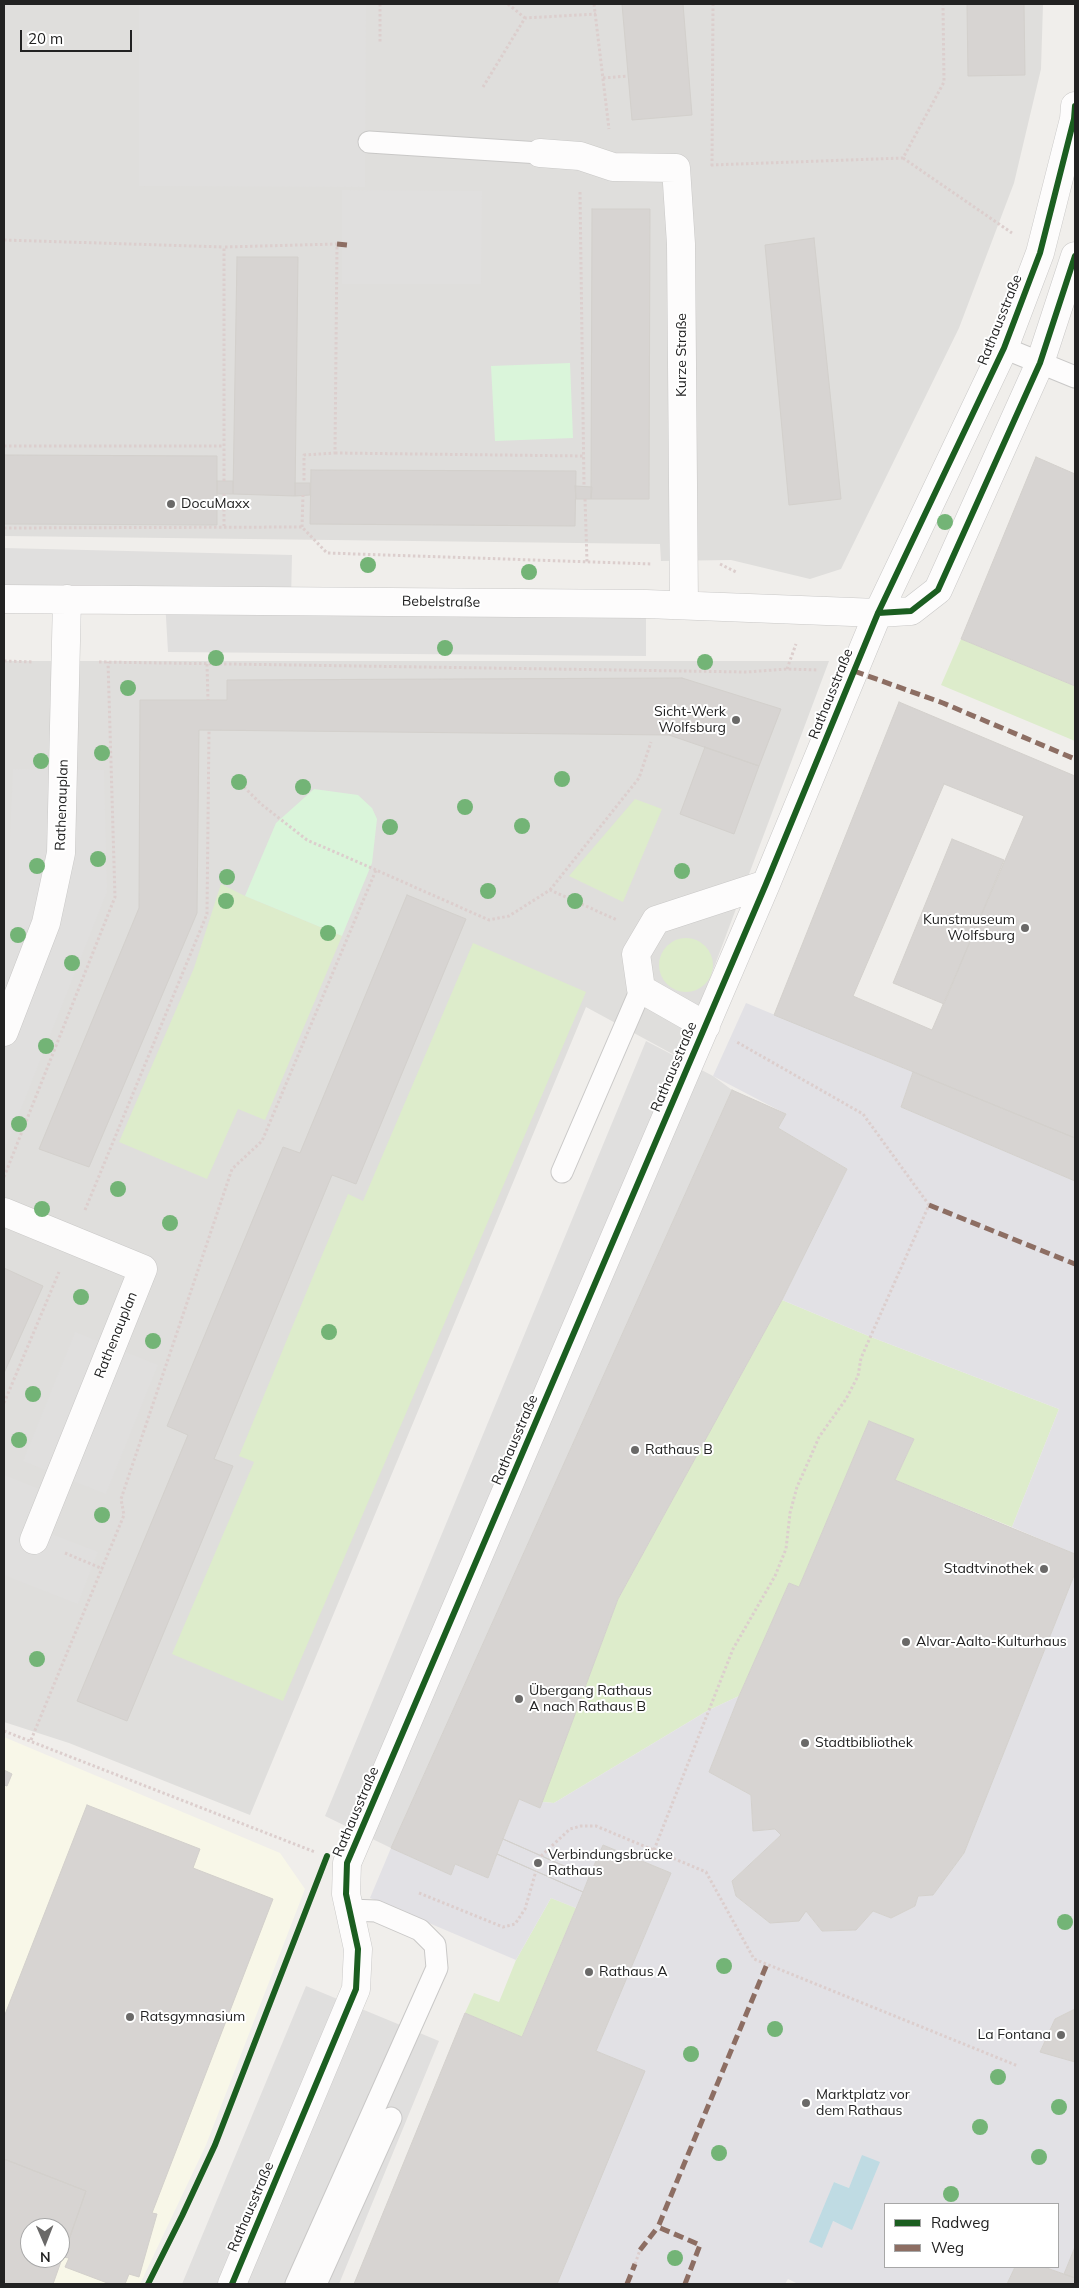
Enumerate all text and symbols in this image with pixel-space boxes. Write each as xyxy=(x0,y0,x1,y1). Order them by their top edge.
scale bar xyxy=(22,20,135,52)
text: 20 m xyxy=(28,29,63,48)
street label: Rathausstraße xyxy=(974,272,1026,368)
street label: Kurze Straße xyxy=(674,313,690,397)
place label: DocuMaxx xyxy=(181,496,250,512)
marker: DocuMaxx xyxy=(165,498,177,510)
street label: Bebelstraße xyxy=(402,593,480,611)
street label: Rathausstraße xyxy=(805,646,857,742)
place label: Sicht-Werk Wolfsburg xyxy=(654,704,726,736)
marker: Sicht-Werk Wolfsburg xyxy=(730,714,742,726)
street label: Rathenauplan xyxy=(52,759,72,851)
place label: Kunstmuseum Wolfsburg xyxy=(923,912,1015,944)
marker: Kunstmuseum Wolfsburg xyxy=(1019,922,1031,934)
street label: Rathausstraße xyxy=(647,1019,701,1115)
street label: Rathenauplan xyxy=(91,1289,141,1381)
street label: Rathausstraße xyxy=(488,1392,542,1488)
place label: Rathaus B xyxy=(645,1442,713,1458)
marker: Rathaus B xyxy=(629,1444,641,1456)
place label: Stadtvinothek xyxy=(944,1561,1034,1577)
marker: Stadtvinothek xyxy=(1038,1563,1050,1575)
place label: Alvar-Aalto-Kulturhaus xyxy=(916,1634,1067,1650)
marker: Alvar-Aalto-Kulturhaus xyxy=(900,1636,912,1648)
place label: Übergang Rathaus A nach Rathaus B xyxy=(529,1683,652,1715)
marker: Übergang Rathaus A nach Rathaus B xyxy=(513,1693,525,1705)
place label: Stadtbibliothek xyxy=(815,1735,913,1751)
marker: Stadtbibliothek xyxy=(799,1737,811,1749)
street label: Rathausstraße xyxy=(329,1764,383,1860)
place label: Verbindungsbrücke Rathaus xyxy=(548,1847,673,1880)
marker: Verbindungsbrücke Rathaus xyxy=(532,1857,544,1869)
place label: Rathaus A xyxy=(599,1964,668,1980)
marker: Rathaus A xyxy=(583,1966,595,1978)
place label: Ratsgymnasium xyxy=(140,2009,245,2025)
marker: Ratsgymnasium xyxy=(124,2011,136,2023)
place label: La Fontana xyxy=(978,2027,1051,2043)
marker: La Fontana xyxy=(1055,2029,1067,2041)
place label: Marktplatz vor dem Rathaus xyxy=(816,2087,910,2120)
marker: Marktplatz vor dem Rathaus xyxy=(800,2097,812,2109)
street label: Rathausstraße xyxy=(224,2159,278,2255)
legend xyxy=(884,2203,1059,2268)
text: Radweg xyxy=(931,2213,989,2232)
north arrow xyxy=(20,2218,70,2268)
text: Weg xyxy=(931,2238,964,2257)
text: N xyxy=(40,2248,51,2266)

